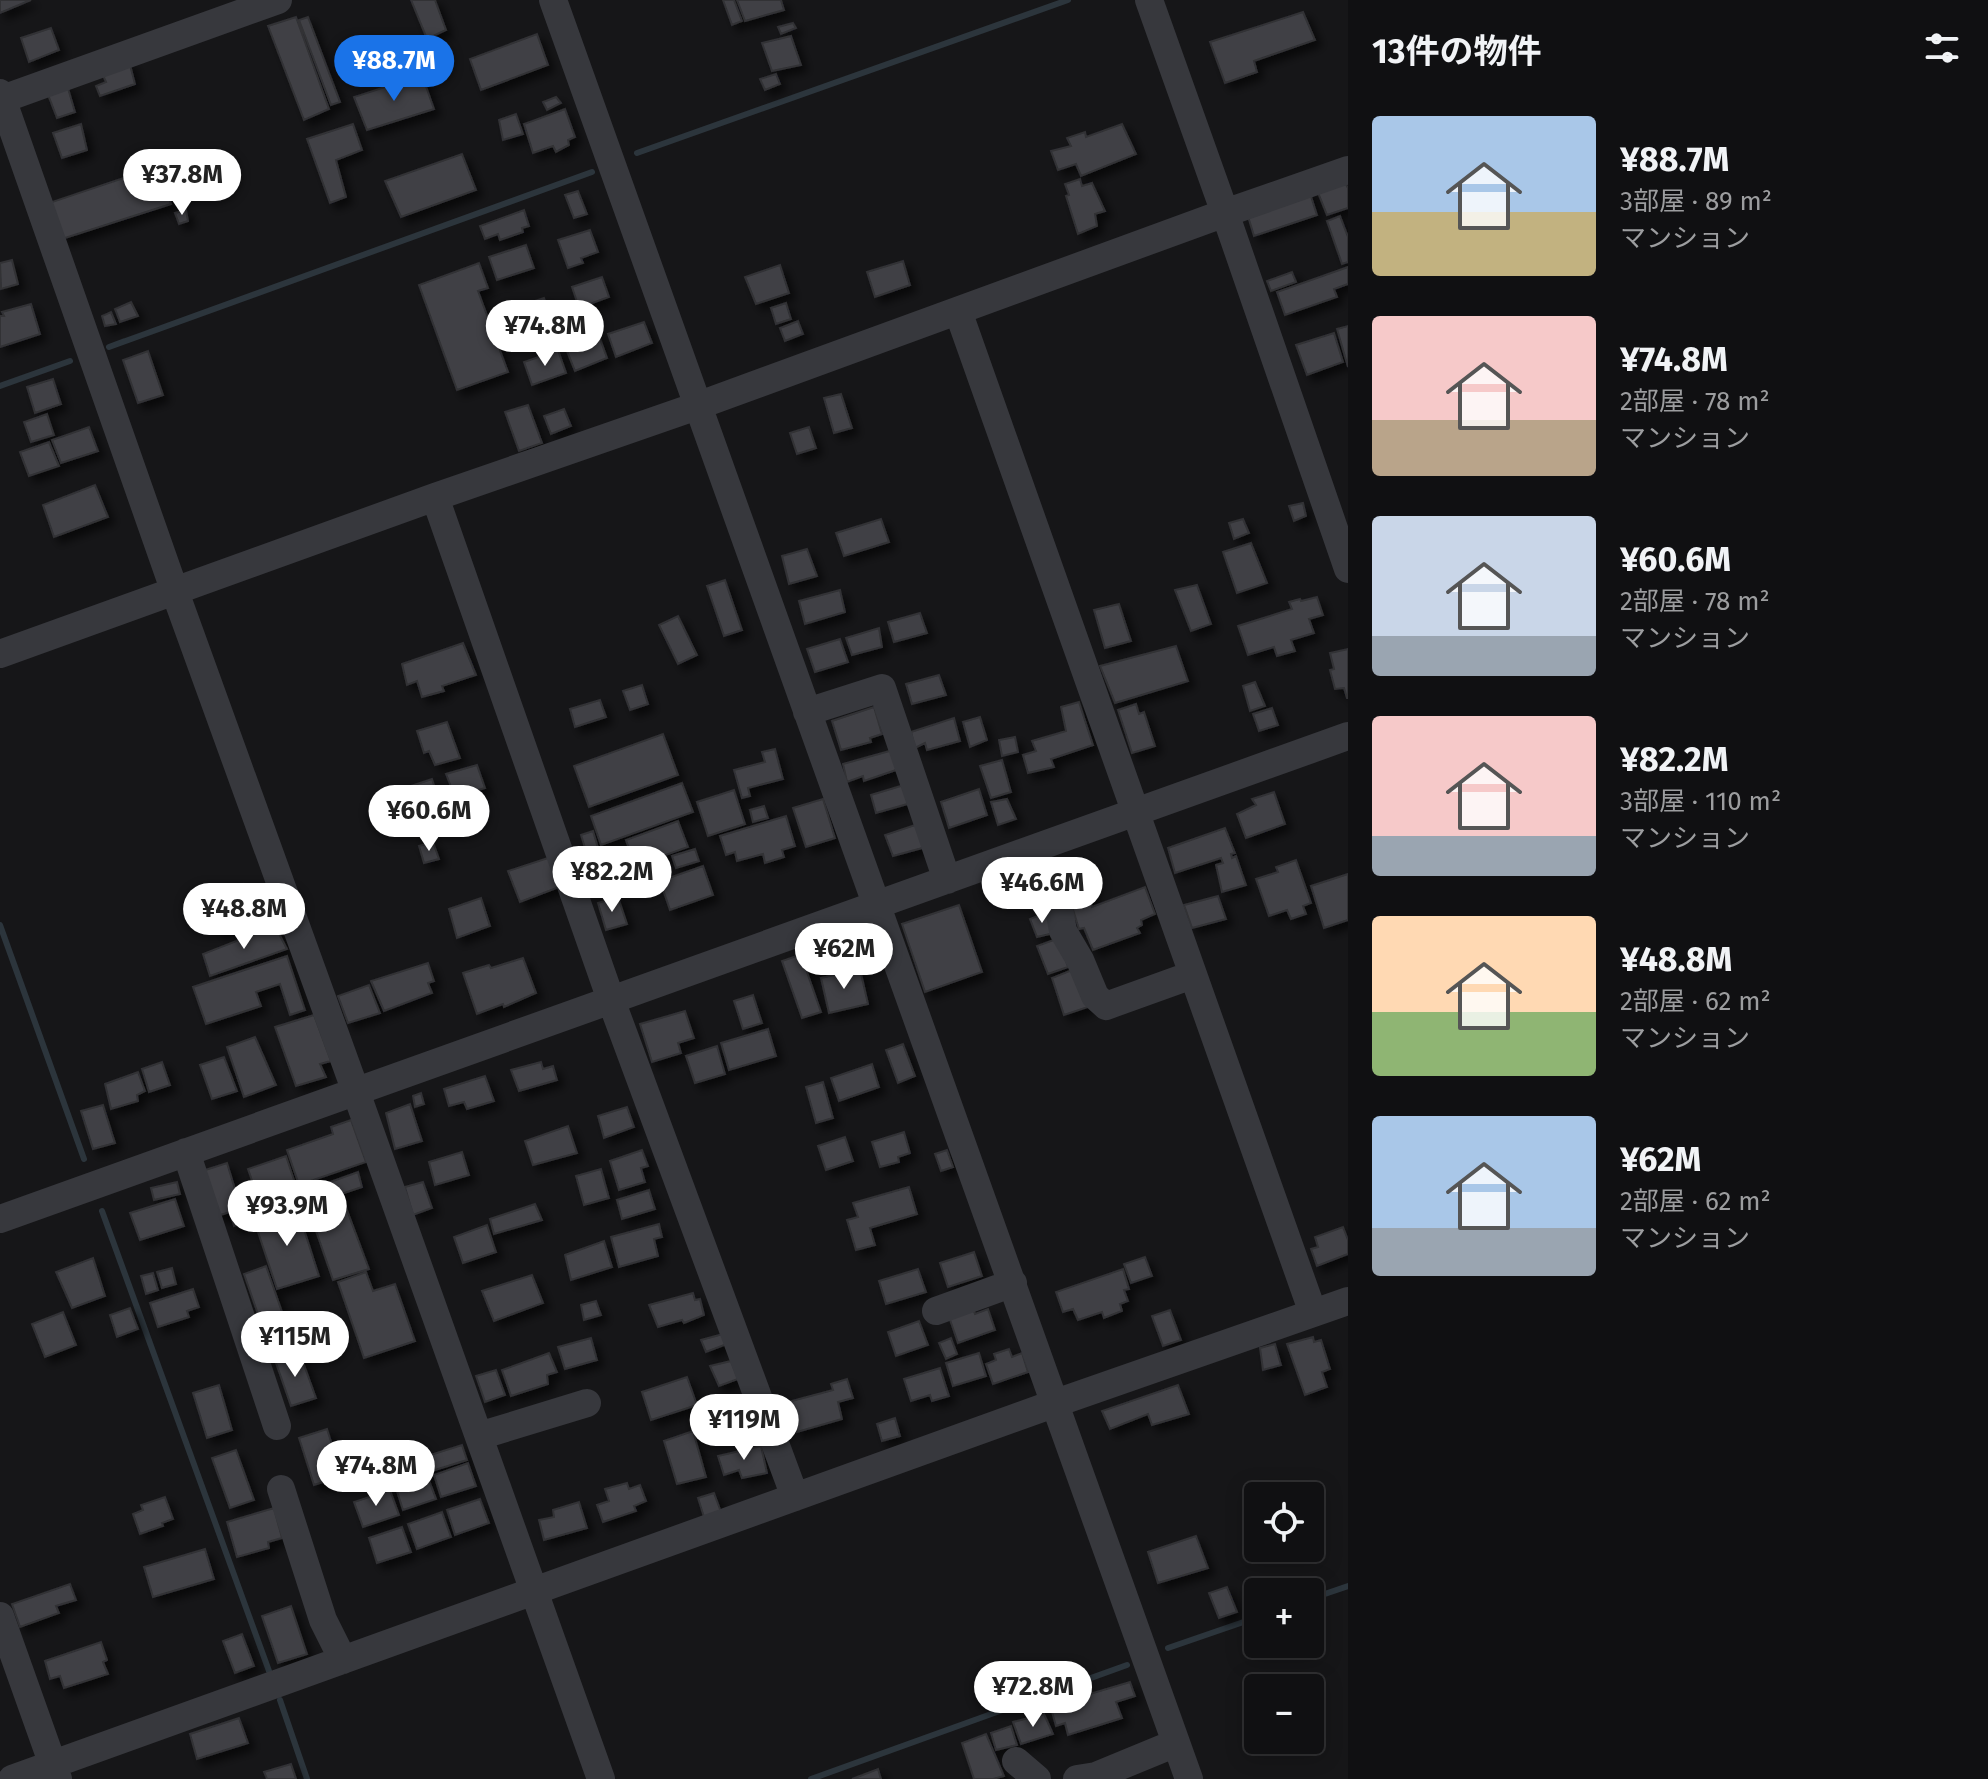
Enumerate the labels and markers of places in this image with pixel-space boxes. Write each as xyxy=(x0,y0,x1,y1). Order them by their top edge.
pin: ¥88.7M xyxy=(329,35,459,103)
pin: ¥37.8M xyxy=(117,149,247,217)
pin: ¥74.8M xyxy=(480,300,610,368)
pin: ¥60.6M xyxy=(364,785,494,853)
pin: ¥82.2M xyxy=(547,846,677,914)
pin: ¥46.6M xyxy=(977,857,1107,925)
pin: ¥48.8M xyxy=(179,883,309,951)
pin: ¥62M xyxy=(797,923,891,991)
pin: ¥93.9M xyxy=(222,1180,352,1248)
pin: ¥115M xyxy=(239,1311,351,1379)
pin: ¥119M xyxy=(688,1394,800,1462)
pin: ¥74.8M xyxy=(311,1440,441,1508)
pin: ¥72.8M xyxy=(968,1661,1098,1729)

